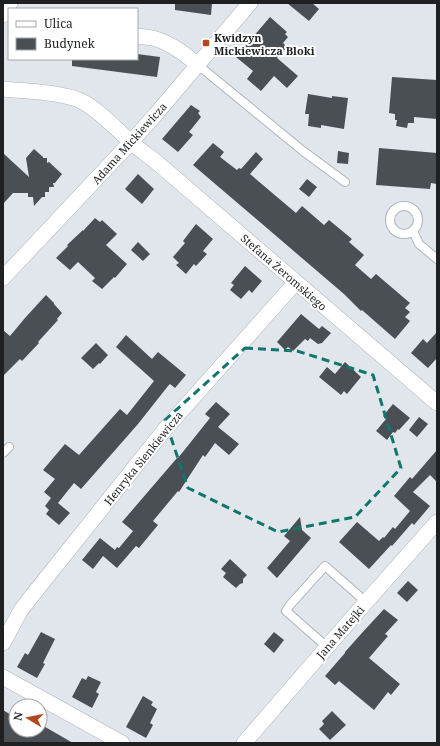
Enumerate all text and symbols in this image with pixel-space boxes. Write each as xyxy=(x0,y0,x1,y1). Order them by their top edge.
legend xyxy=(8,8,138,60)
text: Ulica xyxy=(44,15,73,32)
place label: Kwidzyn Mickiewicza Bloki xyxy=(214,30,315,58)
text: Budynek xyxy=(44,35,96,52)
marker: Kwidzyn Mickiewicza Bloki xyxy=(201,38,211,48)
street label: Adama Mickiewicza xyxy=(88,99,170,187)
street label: Stefana Żeromskiego xyxy=(238,230,330,314)
street label: Henryka Sienkiewicza xyxy=(100,408,186,508)
street label: Jana Matejki xyxy=(312,602,368,663)
north arrow xyxy=(8,698,48,738)
text: N xyxy=(10,710,26,722)

